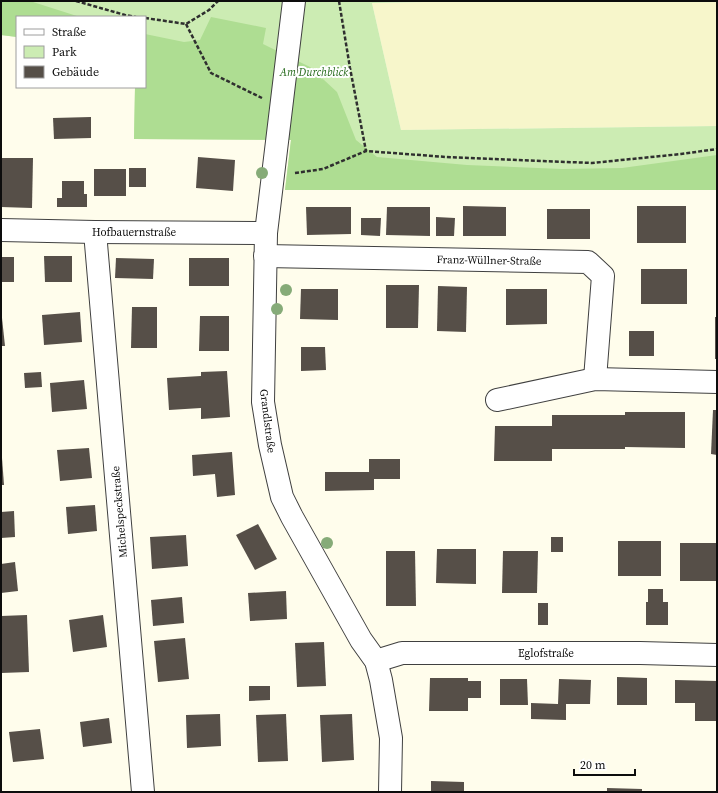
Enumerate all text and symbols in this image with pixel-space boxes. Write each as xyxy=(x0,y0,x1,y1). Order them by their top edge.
legend xyxy=(16,16,146,88)
text: Straße xyxy=(52,24,86,40)
text: Park xyxy=(52,44,77,60)
text: Gebäude xyxy=(52,64,99,80)
park label: Am Durchblick xyxy=(279,65,349,80)
street label: Hofbauernstraße xyxy=(92,225,176,240)
street label: Franz-Wüllner-Straße xyxy=(436,252,542,269)
street label: Grandlstraße xyxy=(256,388,279,454)
street label: Michelspeckstraße xyxy=(108,465,131,559)
street label: Eglofstraße xyxy=(518,646,574,661)
scale bar xyxy=(574,751,635,777)
text: 20 m xyxy=(580,757,606,773)

